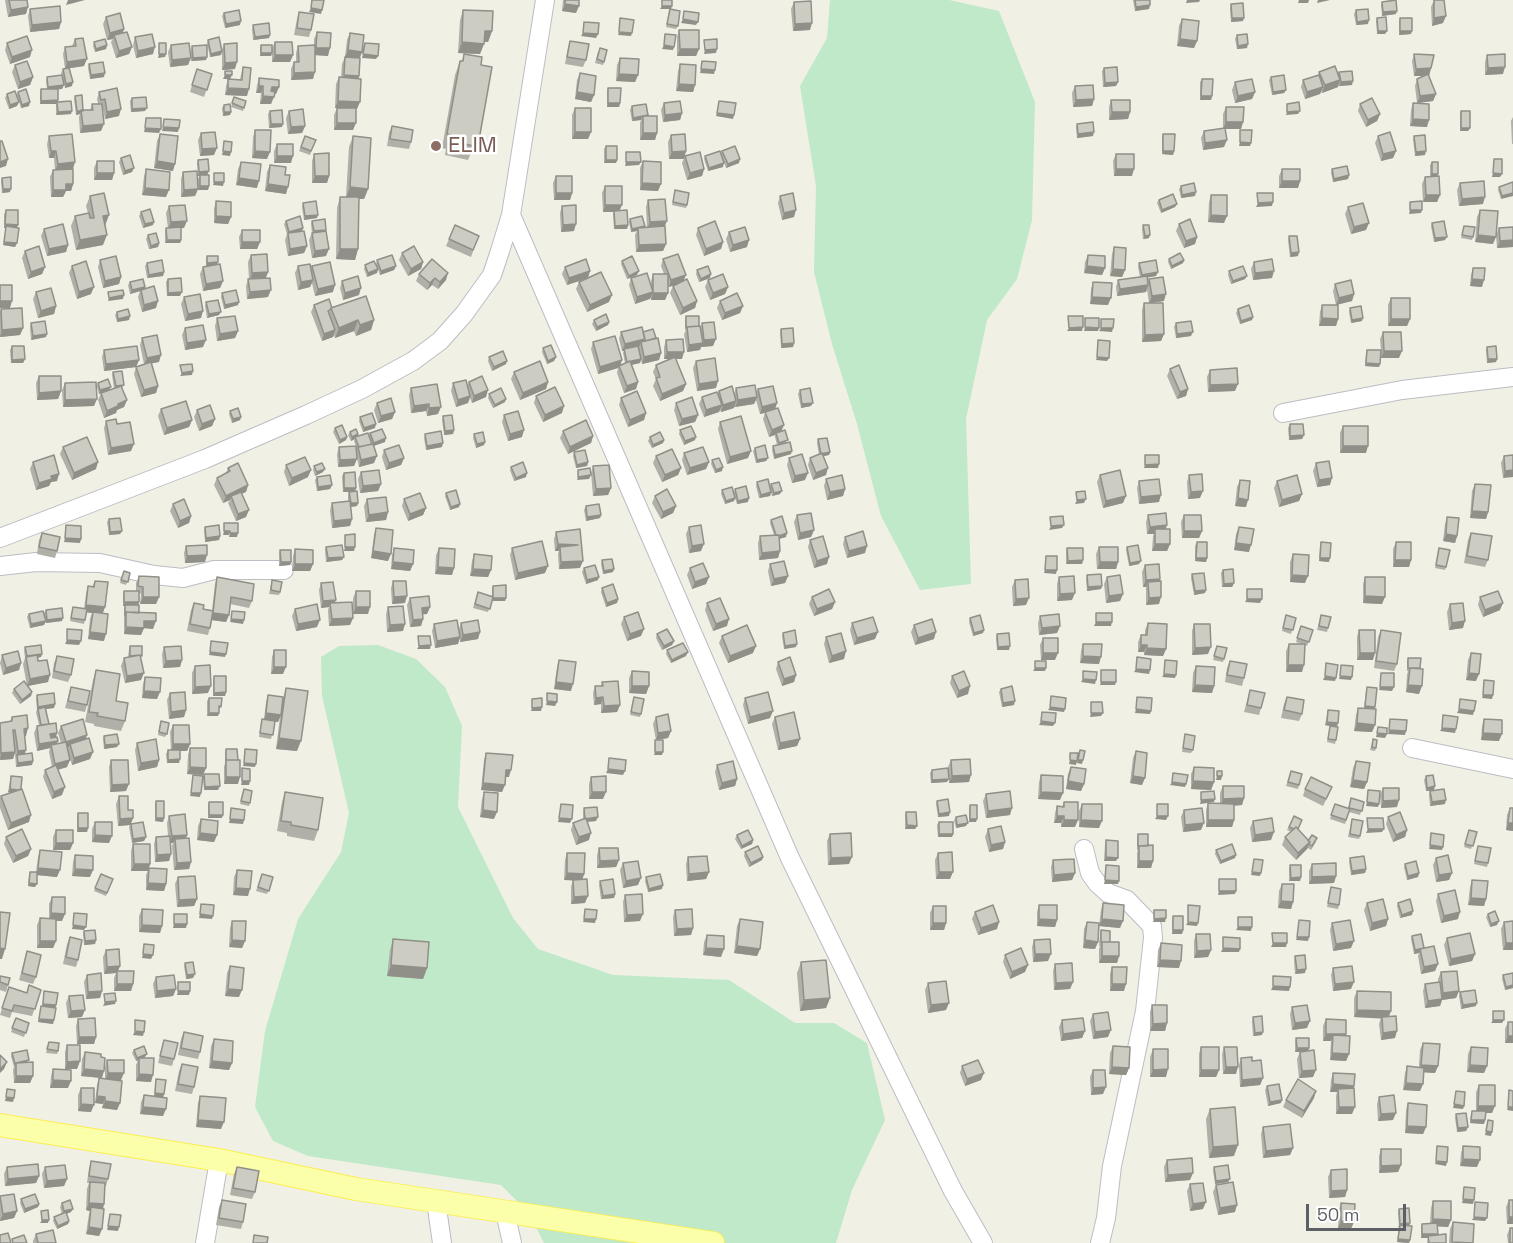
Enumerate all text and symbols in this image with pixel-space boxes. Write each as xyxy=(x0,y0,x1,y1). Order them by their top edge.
place label: ELIM xyxy=(448,133,497,159)
marker: ELIM xyxy=(429,139,443,153)
scale bar xyxy=(1309,1192,1410,1230)
text: 50 m xyxy=(1317,1203,1359,1226)

